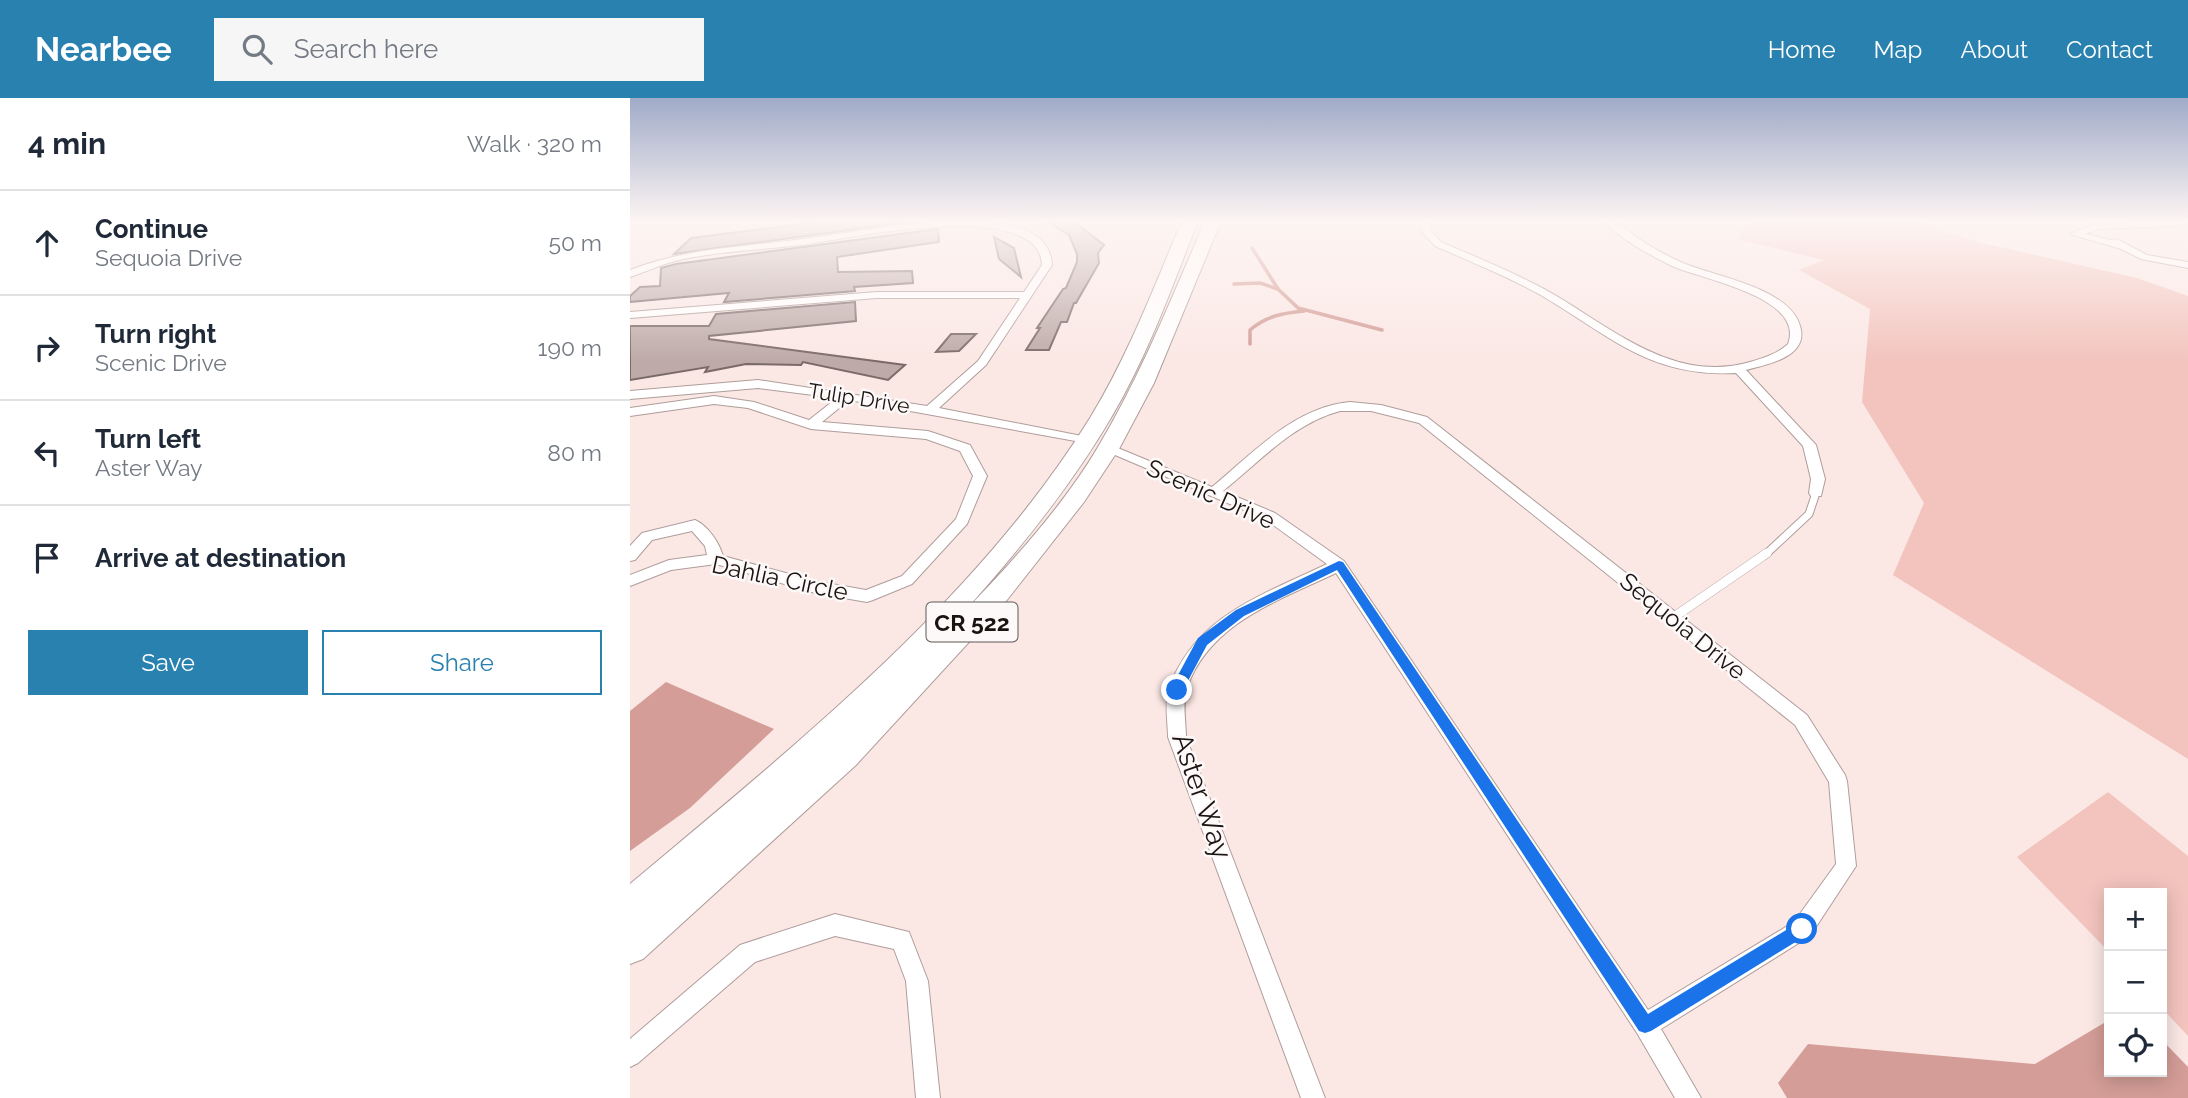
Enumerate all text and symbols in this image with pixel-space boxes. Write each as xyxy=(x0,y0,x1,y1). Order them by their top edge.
search box xyxy=(214,18,704,81)
text: Nearbee xyxy=(35,30,172,69)
icon: search xyxy=(238,30,276,68)
text: Search here xyxy=(294,34,438,64)
text: Home xyxy=(1768,35,1836,64)
text: Map xyxy=(1874,35,1922,64)
text: About xyxy=(1960,35,2028,64)
text: Contact xyxy=(2066,35,2153,64)
text: 4 min xyxy=(28,126,106,161)
text: Walk · 320 m xyxy=(467,130,602,157)
text: Continue xyxy=(95,214,208,244)
icon: ahead xyxy=(28,224,66,262)
text: 50 m xyxy=(548,229,602,256)
text: Sequoia Drive xyxy=(95,244,242,271)
text: Turn right xyxy=(95,319,216,349)
icon: right xyxy=(28,329,66,367)
text: 190 m xyxy=(538,334,602,361)
text: Scenic Drive xyxy=(95,349,227,376)
street label: Tulip Drive xyxy=(807,378,911,418)
text: Turn left xyxy=(95,424,201,454)
icon: left xyxy=(28,434,66,472)
text: 80 m xyxy=(547,439,602,466)
street label: Scenic Drive xyxy=(1142,453,1280,535)
text: Aster Way xyxy=(95,454,203,481)
icon: arrive xyxy=(28,539,66,577)
text: Arrive at destination xyxy=(95,543,346,573)
street label: Dahlia Circle xyxy=(709,549,851,607)
street label: Sequoia Drive xyxy=(1614,566,1752,686)
road number: CR 522 xyxy=(926,602,1018,642)
button: Save xyxy=(28,630,308,695)
button: Share xyxy=(322,630,602,695)
route end xyxy=(1161,674,1192,705)
street label: Aster Way xyxy=(1165,729,1239,863)
map controls xyxy=(2104,888,2167,1077)
button: + xyxy=(2104,888,2167,951)
route start xyxy=(1786,913,1817,944)
button: − xyxy=(2104,951,2167,1014)
button: locate xyxy=(2104,1014,2167,1077)

